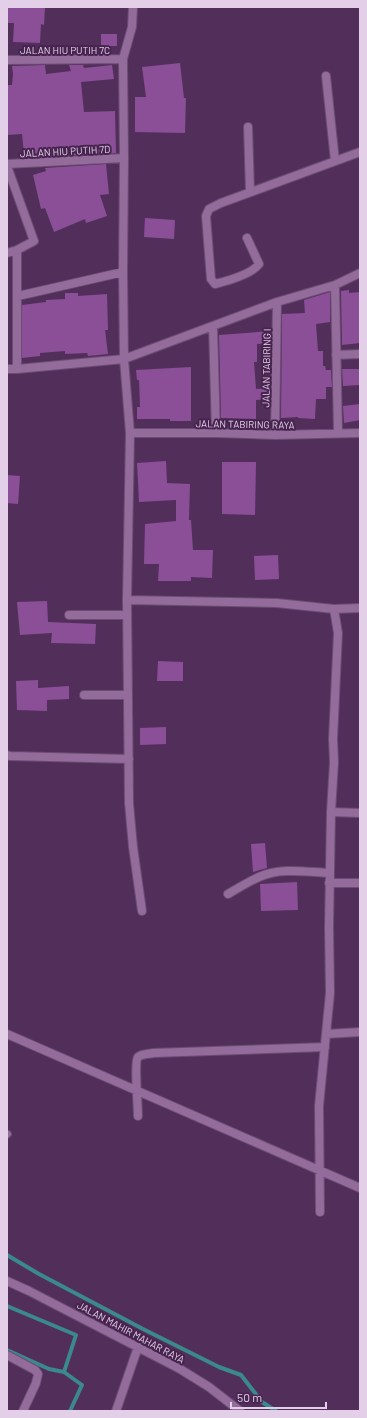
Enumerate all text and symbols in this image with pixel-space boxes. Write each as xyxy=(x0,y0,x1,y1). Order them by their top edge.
street label: JALAN HIU PUTIH 7C xyxy=(20,44,110,56)
street label: JALAN HIU PUTIH 7D xyxy=(20,143,110,159)
street label: JALAN TABIRING I xyxy=(259,328,273,408)
street label: JALAN TABIRING RAYA xyxy=(195,417,295,431)
street label: JALAN MAHIR MAHAR RAYA xyxy=(75,1299,187,1365)
scale bar xyxy=(231,1384,326,1410)
text: 50 m xyxy=(237,1390,262,1404)

